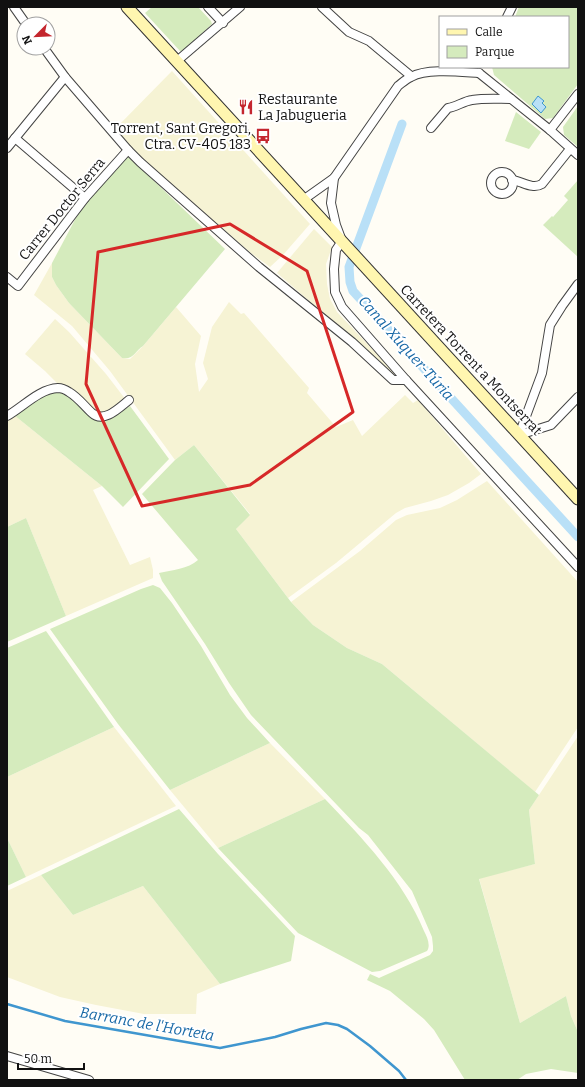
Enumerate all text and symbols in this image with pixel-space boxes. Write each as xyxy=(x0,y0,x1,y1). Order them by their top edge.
north arrow xyxy=(16,16,56,56)
legend xyxy=(439,16,569,68)
text: Calle xyxy=(475,25,503,39)
text: N xyxy=(19,33,35,46)
text: Parque xyxy=(475,45,514,59)
place label: Restaurante La Jabugueria xyxy=(258,91,347,124)
restaurant icon: Restaurante La Jabugueria xyxy=(237,98,255,116)
place label: Torrent, Sant Gregori, Ctra. CV-405 183 xyxy=(111,120,251,153)
bus stop icon: Torrent, Sant Gregori, Ctra. CV-405 183 xyxy=(254,127,272,145)
street label: Carrer Doctor Serra xyxy=(15,154,109,264)
street label: Carretera Torrent a Montserrat xyxy=(397,281,545,439)
water label: Canal Xúquer-Túria xyxy=(354,292,458,404)
water label: Barranc de l'Horteta xyxy=(78,1003,216,1045)
scale bar xyxy=(18,1045,84,1071)
text: 50 m xyxy=(24,1052,53,1066)

